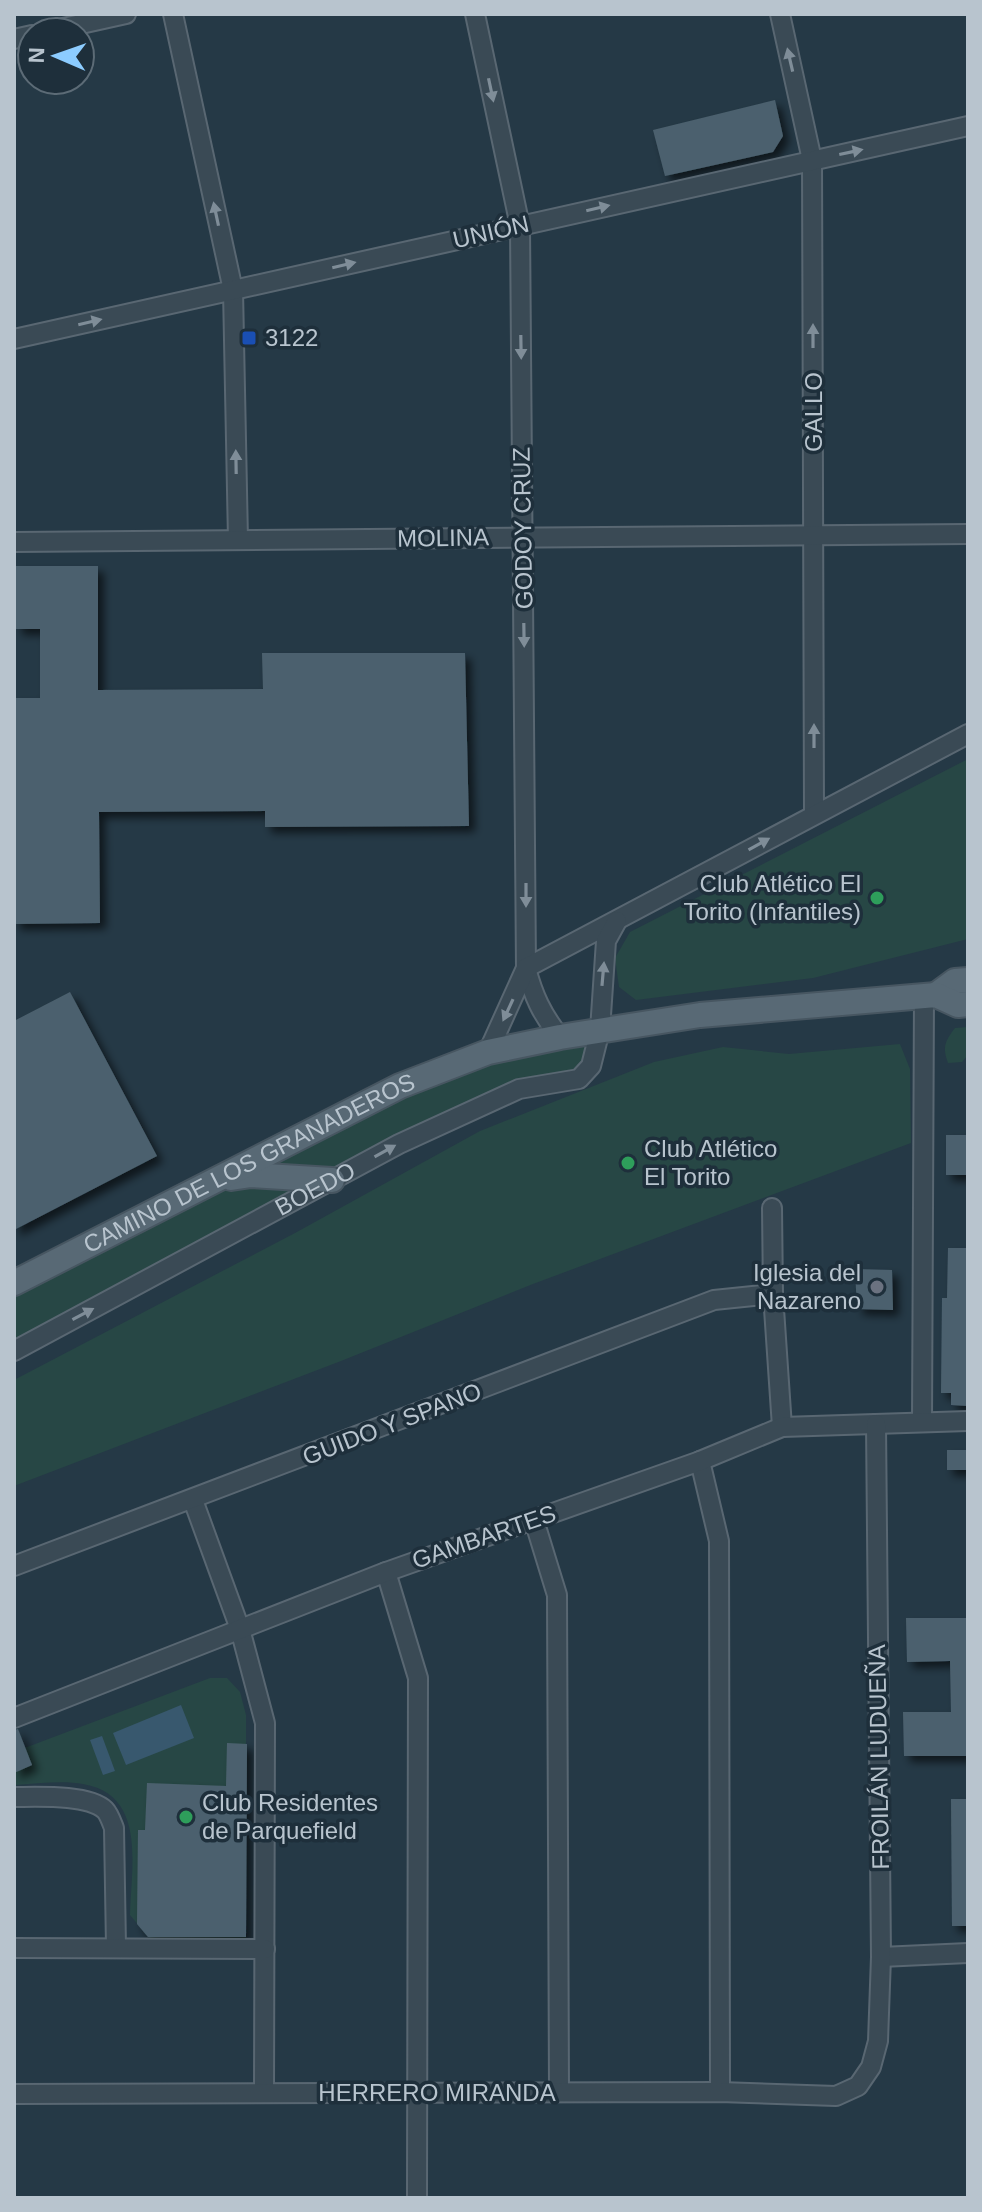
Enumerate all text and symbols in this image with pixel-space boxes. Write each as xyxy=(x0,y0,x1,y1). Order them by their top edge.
north arrow xyxy=(16,16,96,96)
text: N xyxy=(24,47,49,64)
one-way arrow xyxy=(783,47,796,72)
one-way arrow xyxy=(485,78,498,103)
one-way arrow xyxy=(839,145,864,158)
one-way arrow xyxy=(209,201,222,226)
one-way arrow xyxy=(585,201,610,214)
street label: UNIÓN xyxy=(450,210,532,253)
one-way arrow xyxy=(332,258,357,271)
one-way arrow xyxy=(78,315,103,328)
one-way arrow xyxy=(807,323,820,348)
place label: 3122 xyxy=(265,324,318,351)
marker: 3122 xyxy=(240,329,258,347)
one-way arrow xyxy=(515,335,528,360)
street label: GALLO xyxy=(800,372,827,452)
street label: GODOY CRUZ xyxy=(508,447,537,609)
one-way arrow xyxy=(230,449,243,474)
street label: MOLINA xyxy=(397,523,489,552)
one-way arrow xyxy=(518,623,530,648)
one-way arrow xyxy=(808,723,820,748)
one-way arrow xyxy=(748,837,771,850)
place label: Club Atlético El Torito (Infantiles) xyxy=(684,870,861,925)
one-way arrow xyxy=(520,883,532,908)
marker: Club Atlético El Torito (Infantiles) xyxy=(868,889,886,907)
one-way arrow xyxy=(597,961,610,986)
one-way arrow xyxy=(501,999,515,1022)
street label: CAMINO DE LOS GRANADEROS xyxy=(79,1068,418,1258)
place label: Club Atlético El Torito xyxy=(644,1135,777,1190)
one-way arrow xyxy=(374,1144,397,1158)
marker: Club Atlético El Torito xyxy=(619,1154,637,1172)
street label: BOEDO xyxy=(270,1156,360,1221)
place label: Iglesia del Nazareno xyxy=(753,1259,861,1314)
marker: Iglesia del Nazareno xyxy=(868,1278,886,1296)
one-way arrow xyxy=(71,1308,94,1321)
street label: GUIDO Y SPANO xyxy=(299,1377,485,1470)
street label: GAMBARTES xyxy=(408,1499,559,1574)
street label: FROILÁN LUDUEÑA xyxy=(863,1644,894,1870)
place label: Club Residentes de Parquefield xyxy=(202,1789,378,1844)
marker: Club Residentes de Parquefield xyxy=(177,1808,195,1826)
street label: HERRERO MIRANDA xyxy=(318,2079,556,2106)

